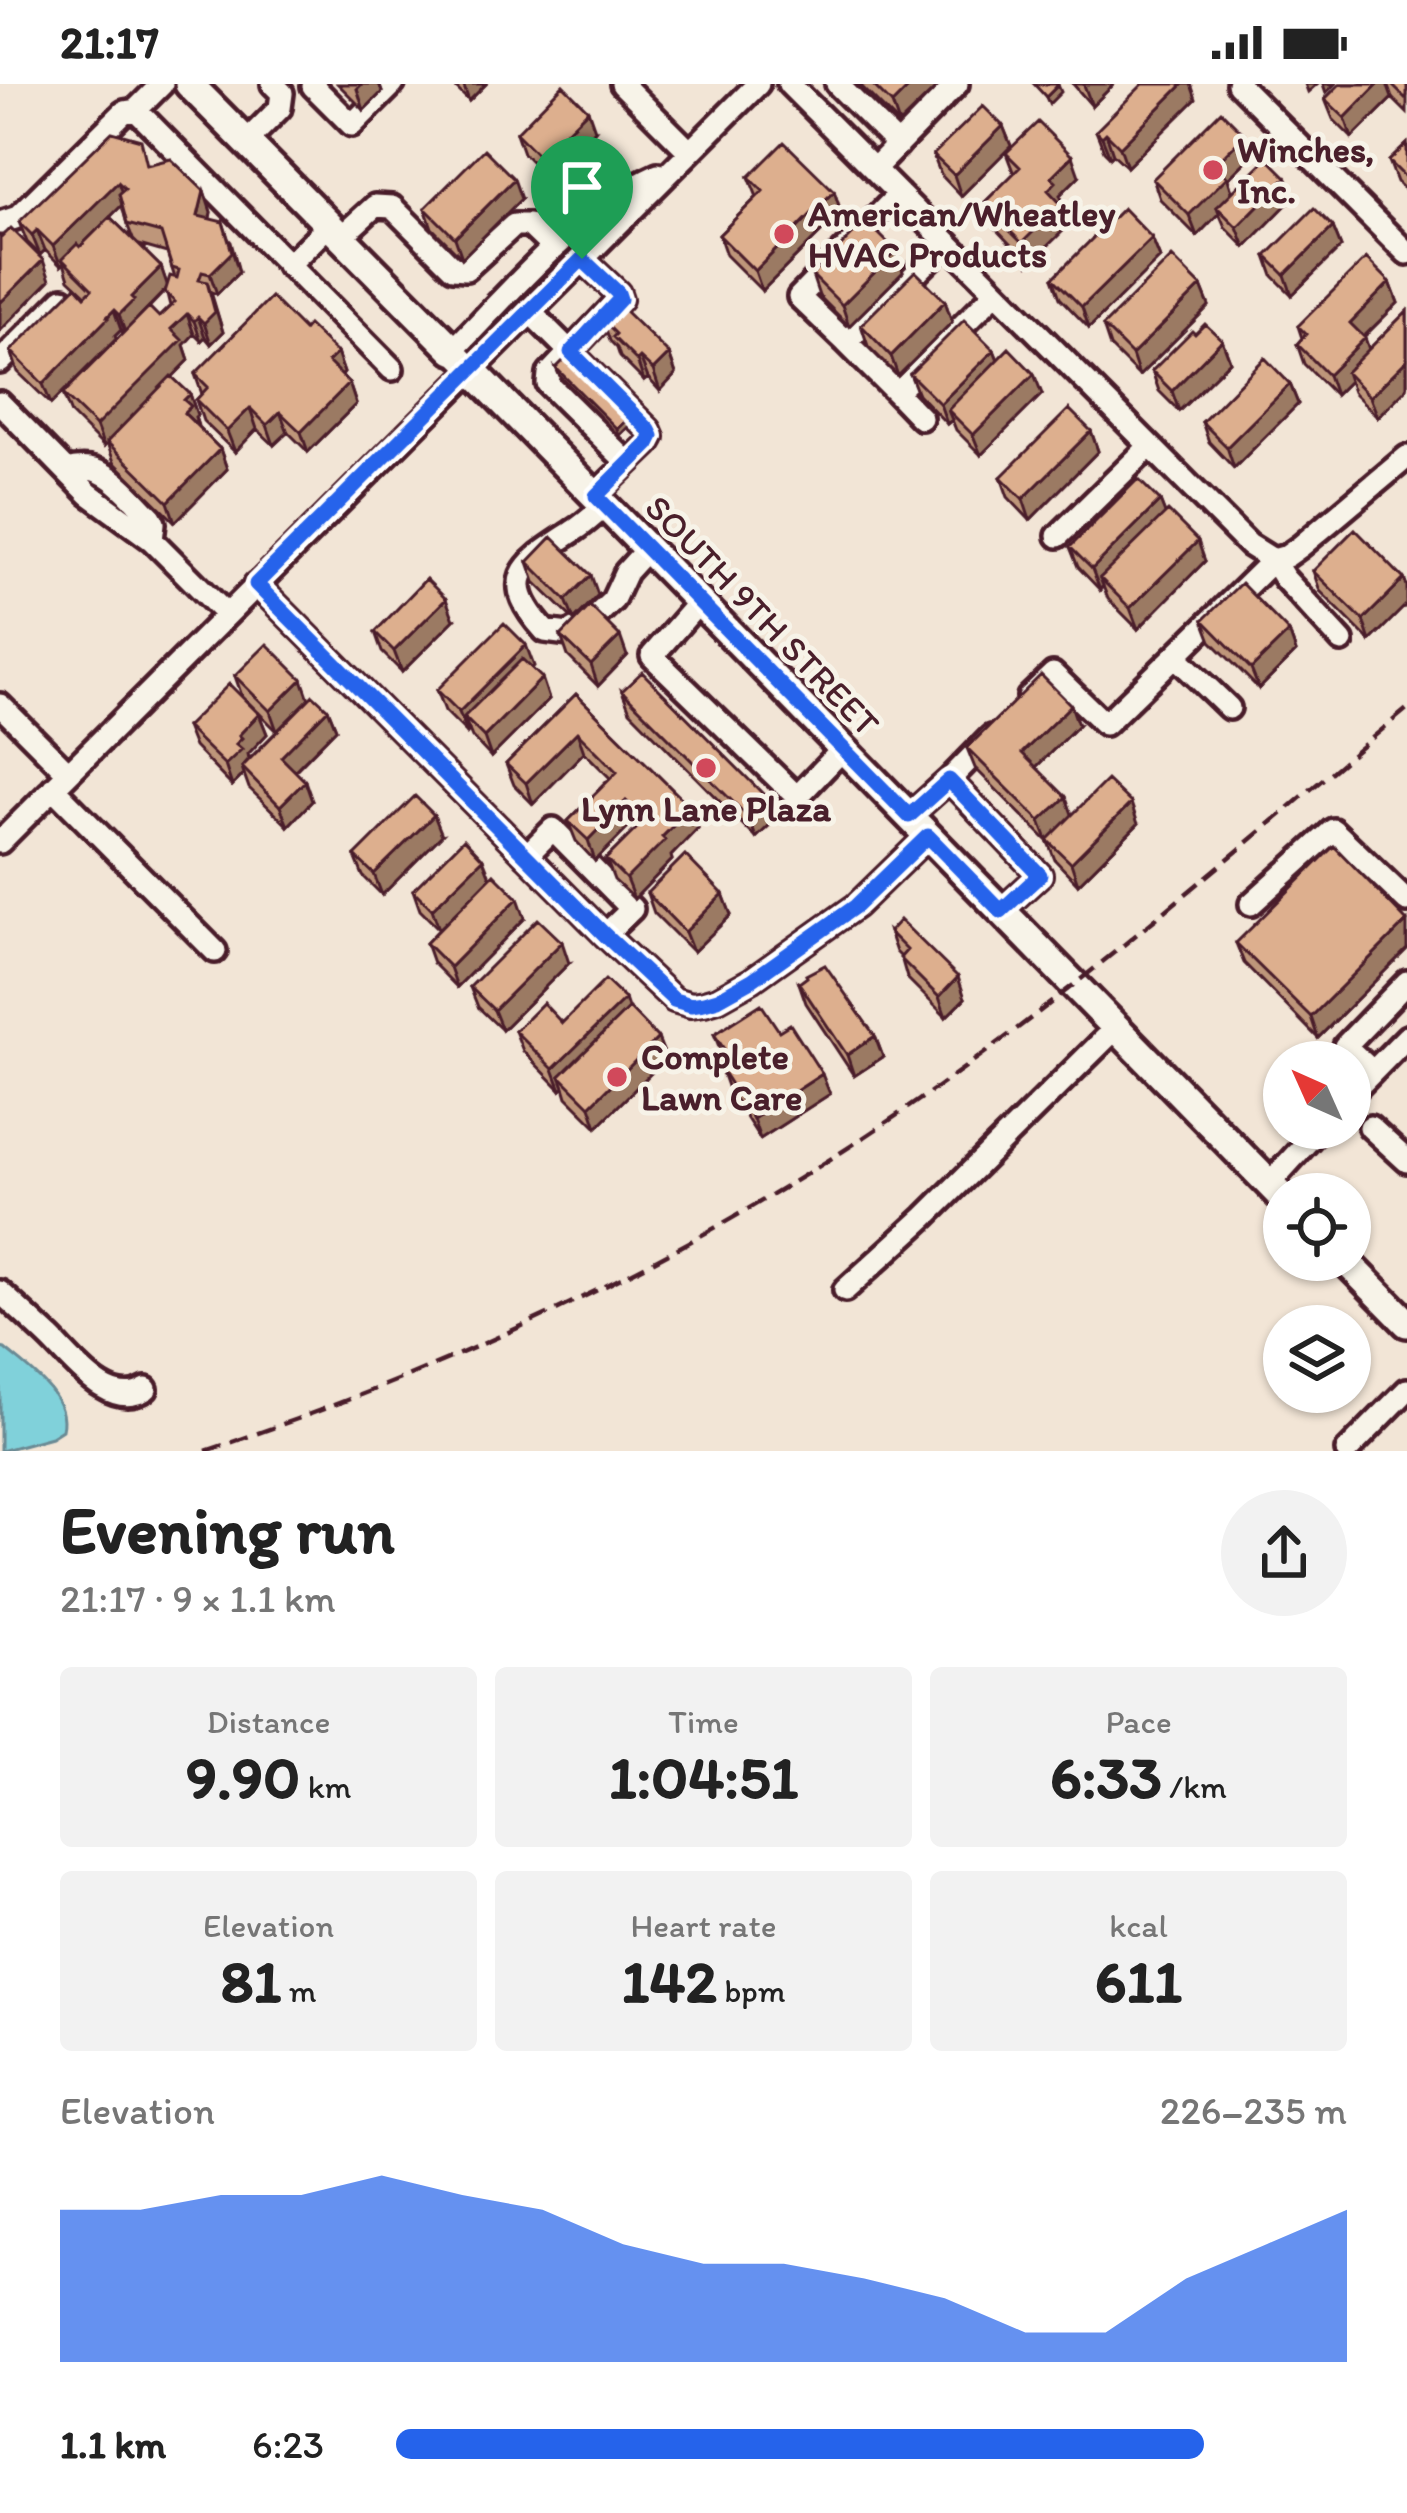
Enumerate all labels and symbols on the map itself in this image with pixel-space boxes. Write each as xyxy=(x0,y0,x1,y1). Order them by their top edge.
place label: Winches, Inc. xyxy=(1237,128,1375,212)
pin xyxy=(531,136,633,259)
marker: Winches, Inc. xyxy=(1200,157,1226,183)
place label: American/Wheatley HVAC Products xyxy=(808,192,1115,276)
marker: American/Wheatley HVAC Products xyxy=(771,221,797,247)
street label: SOUTH 9TH STREET xyxy=(637,486,889,745)
marker: Lynn Lane Plaza xyxy=(693,755,719,781)
place label: Lynn Lane Plaza xyxy=(581,787,831,830)
place label: Complete Lawn Care xyxy=(641,1035,802,1119)
north arrow xyxy=(1263,1041,1371,1149)
marker: Complete Lawn Care xyxy=(604,1064,630,1090)

